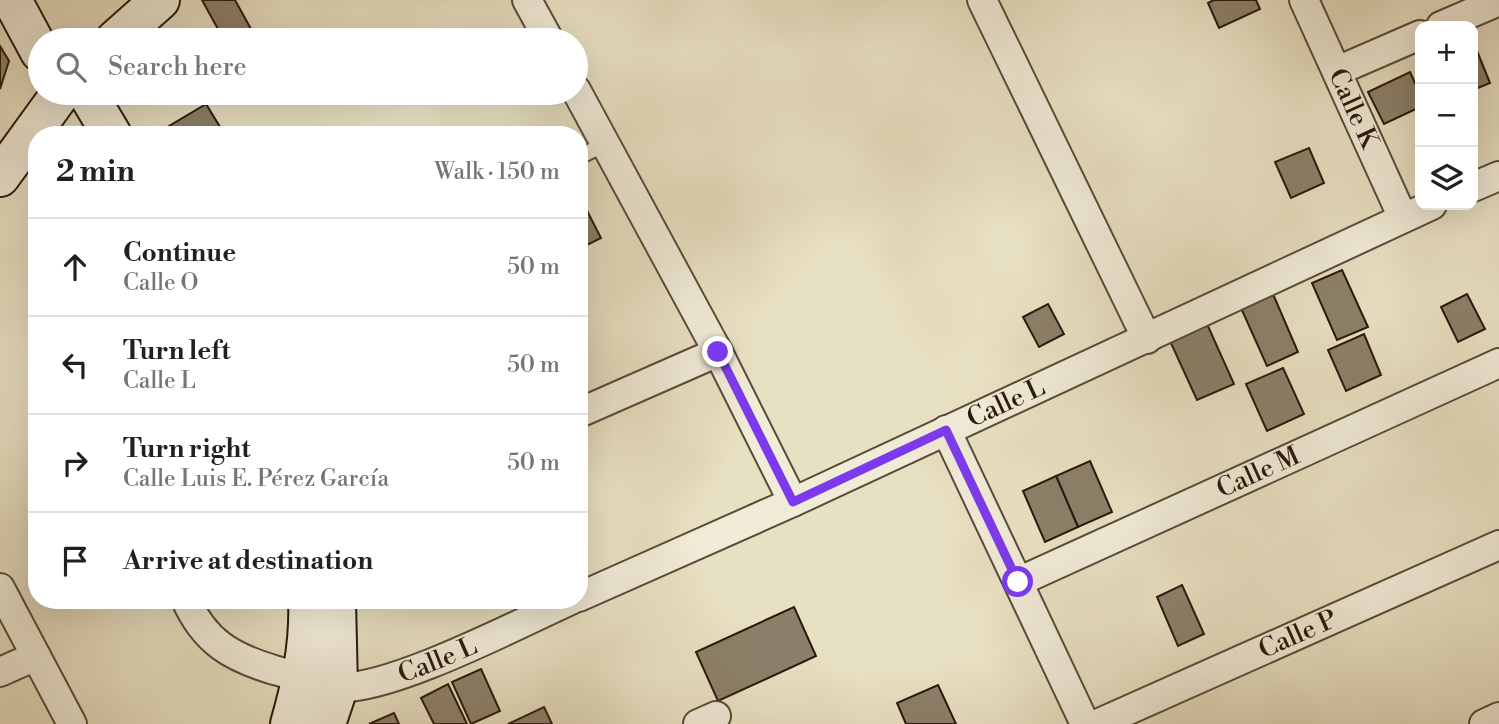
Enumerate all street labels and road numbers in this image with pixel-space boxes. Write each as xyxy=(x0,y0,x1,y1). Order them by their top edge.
street label: Calle K xyxy=(1321,64,1386,155)
street label: Calle L xyxy=(962,371,1050,435)
street label: Calle M xyxy=(1212,440,1305,505)
street label: Calle P xyxy=(1254,603,1342,666)
street label: Calle L xyxy=(394,630,482,690)

